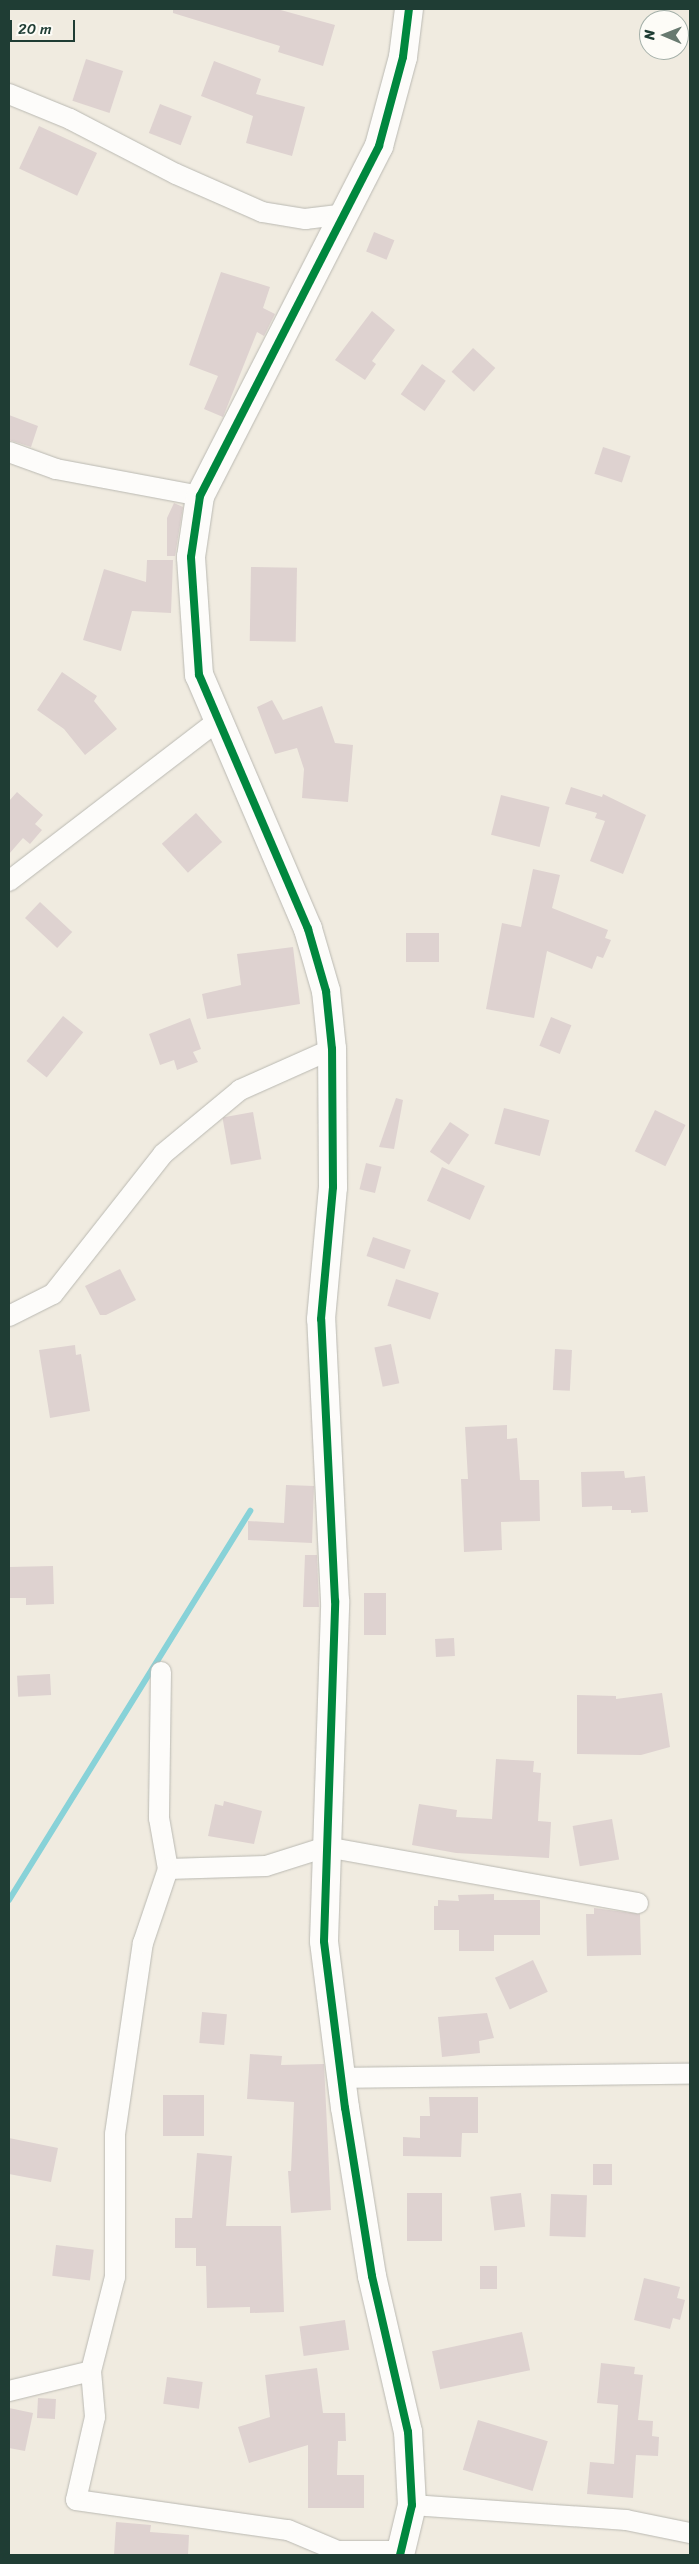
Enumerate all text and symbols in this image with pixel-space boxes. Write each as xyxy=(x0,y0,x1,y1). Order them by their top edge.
scale bar xyxy=(12,10,78,42)
north arrow xyxy=(639,10,689,60)
text: 20 m xyxy=(18,16,52,42)
text: N xyxy=(637,30,662,40)

